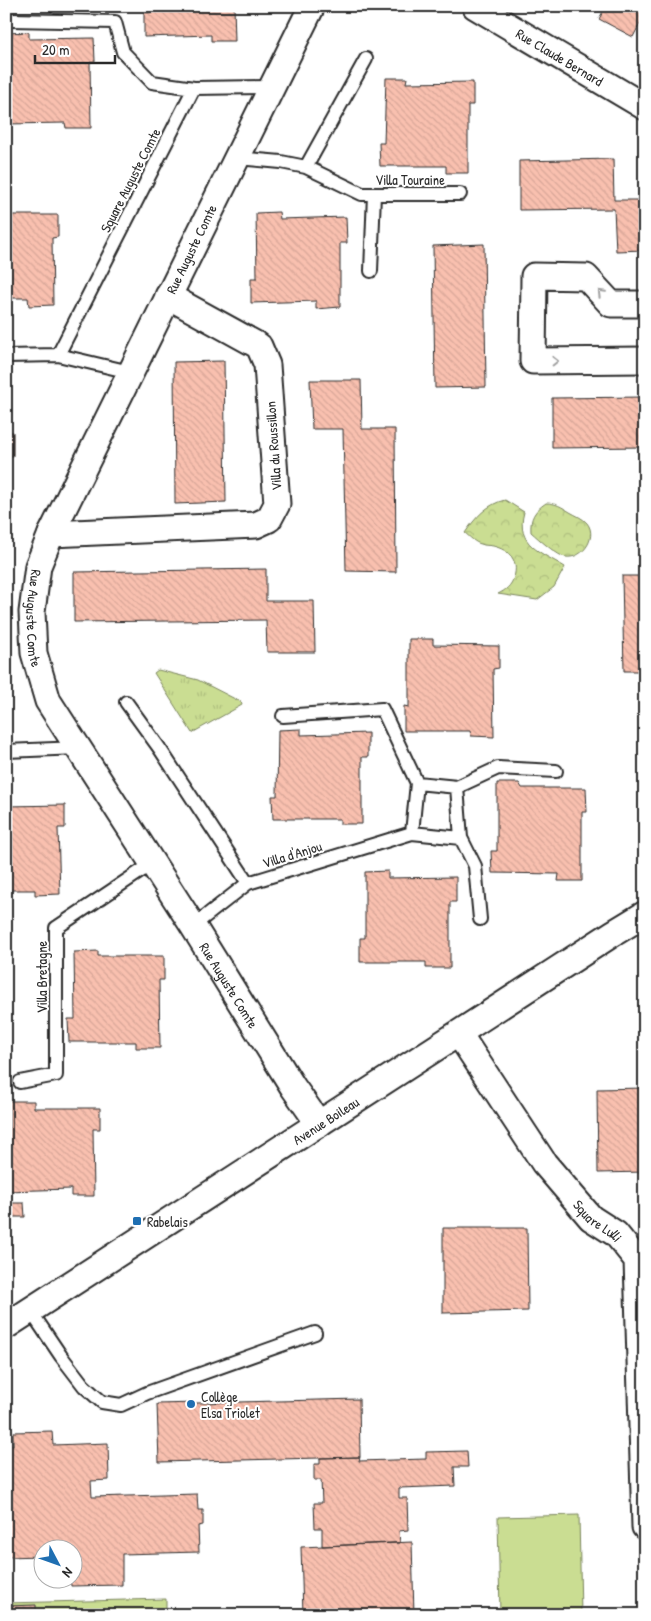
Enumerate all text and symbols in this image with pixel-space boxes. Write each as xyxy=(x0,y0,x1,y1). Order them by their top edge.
street label: Rue Claude Bernard xyxy=(513,23,608,90)
scale bar xyxy=(35,32,115,64)
text: 20 m xyxy=(42,39,69,60)
street label: Square Auguste Comte xyxy=(96,124,166,236)
street label: Villa Touraine xyxy=(375,170,445,189)
street label: Rue Auguste Comte xyxy=(161,201,222,297)
one-way arrow xyxy=(598,290,607,299)
one-way arrow xyxy=(552,356,559,366)
street label: Villa du Roussillon xyxy=(260,401,286,491)
street label: Rue Auguste Comte xyxy=(22,569,47,669)
street label: Villa d'Anjou xyxy=(260,836,325,873)
street label: Rue Auguste Comte xyxy=(196,939,264,1032)
street label: Villa Bretagne xyxy=(32,940,52,1013)
street label: Avenue Boileau xyxy=(289,1092,362,1148)
street label: Square Lulli xyxy=(570,1195,628,1245)
place label: Rabelais xyxy=(147,1212,188,1231)
marker: Rabelais xyxy=(131,1215,143,1227)
place label: Collège Elsa Triolet xyxy=(201,1387,260,1422)
marker: Collège Elsa Triolet xyxy=(185,1398,197,1410)
north arrow xyxy=(32,1538,82,1588)
text: N xyxy=(58,1564,78,1582)

